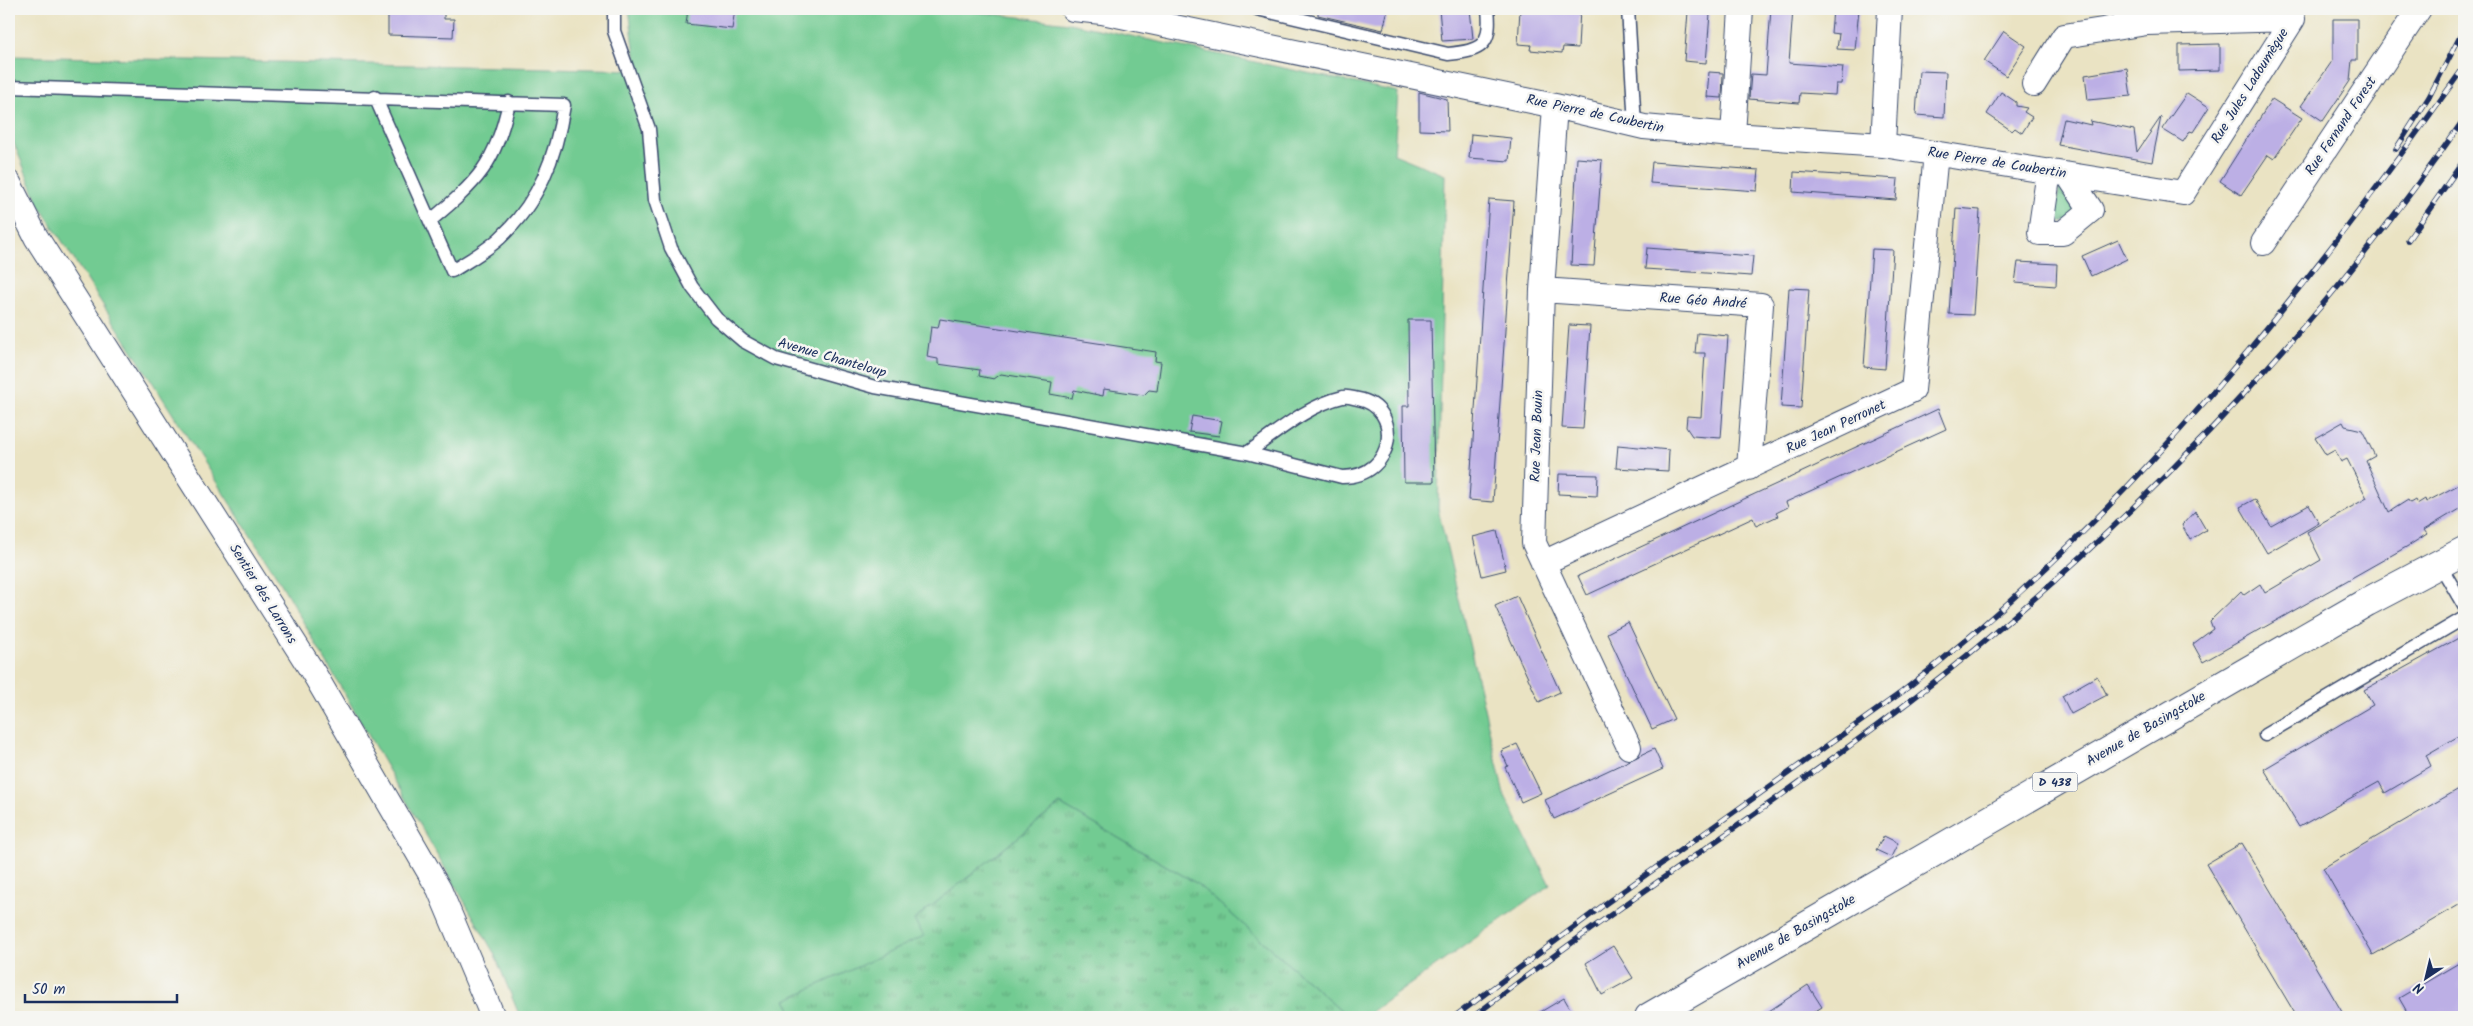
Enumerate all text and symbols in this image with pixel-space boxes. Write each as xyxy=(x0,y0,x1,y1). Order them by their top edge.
street label: Rue Jules Ladoumègue xyxy=(2206,23,2295,148)
street label: Rue Fernand Forest xyxy=(2300,72,2383,180)
street label: Rue Pierre de Coubertin xyxy=(1524,89,1666,139)
street label: Rue Pierre de Coubertin xyxy=(1926,141,2068,185)
street label: Rue Géo André xyxy=(1659,287,1748,315)
street label: Avenue Chanteloup xyxy=(775,332,889,384)
street label: Rue Jean Bouin xyxy=(1524,390,1550,482)
street label: Rue Jean Perronet xyxy=(1782,394,1890,460)
street label: Sentier des Larrons xyxy=(223,540,303,648)
street label: Avenue de Basingstoke xyxy=(2082,685,2211,772)
road number: D 438 xyxy=(2032,772,2078,792)
street label: Avenue de Basingstoke xyxy=(1732,888,1861,975)
north arrow xyxy=(2400,954,2450,1004)
scale bar xyxy=(25,971,178,1003)
text: N xyxy=(2409,976,2429,999)
text: 50 m xyxy=(32,978,66,1002)

